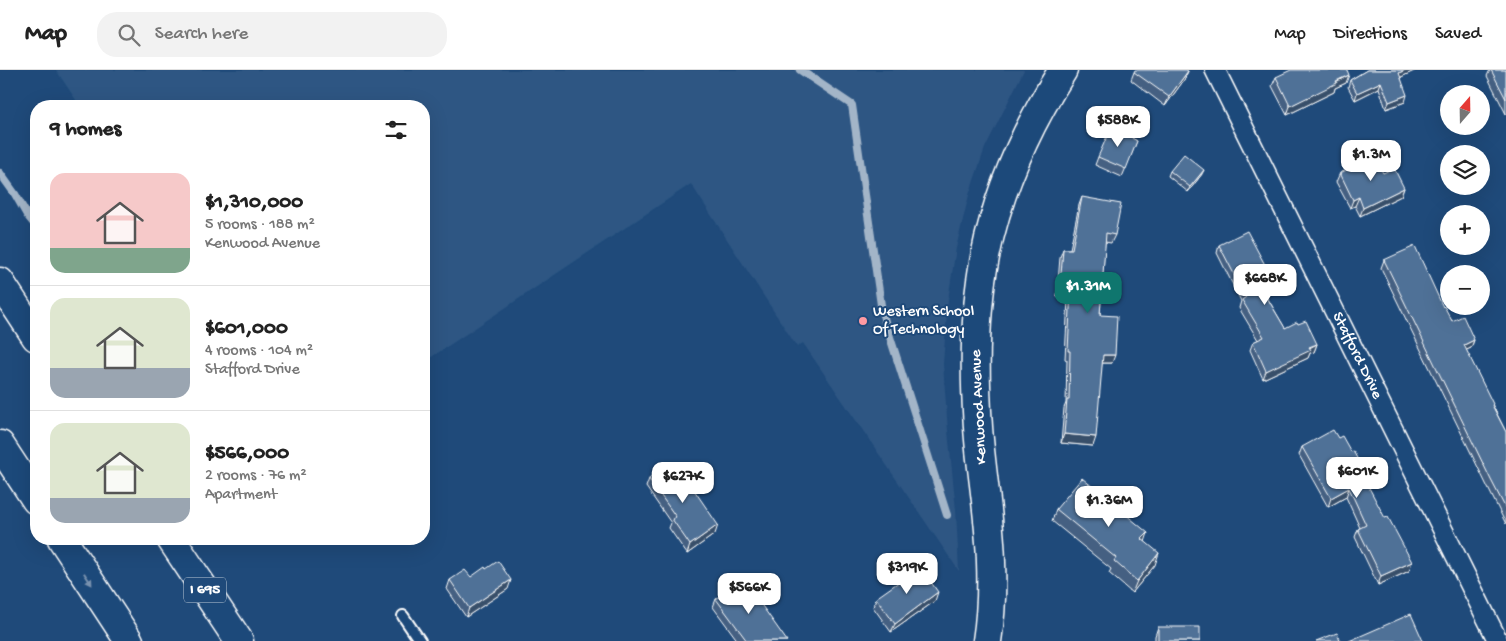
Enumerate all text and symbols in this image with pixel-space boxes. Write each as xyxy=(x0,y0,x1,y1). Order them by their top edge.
search box xyxy=(97,12,447,57)
text: Map xyxy=(25,20,67,49)
icon: search xyxy=(115,21,143,49)
text: Search here xyxy=(155,23,248,46)
text: Map xyxy=(1274,24,1306,45)
text: Directions xyxy=(1334,24,1407,45)
text: Saved xyxy=(1435,24,1481,45)
north arrow xyxy=(1440,85,1490,135)
map controls xyxy=(1440,85,1490,315)
pin: $588K xyxy=(1083,106,1153,148)
text: $588K xyxy=(1097,112,1139,131)
icon: filters xyxy=(382,116,410,144)
text: 9 homes xyxy=(50,118,121,143)
pin: $1.3M xyxy=(1336,140,1406,182)
button: layers xyxy=(1440,145,1490,195)
text: $1.3M xyxy=(1352,146,1390,165)
text: $1,310,000 xyxy=(205,191,303,216)
icon: home xyxy=(90,193,150,253)
button: + xyxy=(1440,205,1490,255)
text: 5 rooms · 188 m² xyxy=(205,216,315,235)
text: Kenwood Avenue xyxy=(205,235,320,254)
pin: $668K xyxy=(1230,264,1300,306)
button: − xyxy=(1440,265,1490,315)
text: $668K xyxy=(1245,270,1285,289)
pin: $1.31M xyxy=(1047,272,1129,314)
text: $1.31M xyxy=(1066,278,1110,297)
place label: Western School Of Technology xyxy=(873,303,974,340)
street label: Stafford Drive xyxy=(1327,309,1387,403)
marker: Western School Of Technology xyxy=(857,315,869,327)
text: $601,000 xyxy=(205,317,288,342)
icon: home xyxy=(90,318,150,378)
text: 4 rooms · 104 m² xyxy=(205,342,313,361)
street label: Kenwood Avenue xyxy=(967,348,992,465)
text: Stafford Drive xyxy=(205,361,300,380)
text: $566,000 xyxy=(205,442,289,467)
icon: home xyxy=(90,443,150,503)
pin: $601K xyxy=(1322,456,1392,499)
pin: $627K xyxy=(648,462,718,504)
text: $601K xyxy=(1337,463,1377,482)
text: 2 rooms · 76 m² xyxy=(205,467,307,486)
text: $627K xyxy=(663,468,703,487)
text: Apartment xyxy=(205,486,277,505)
pin: $1.36M xyxy=(1068,486,1150,528)
text: $1.36M xyxy=(1086,492,1132,511)
pin: $319K xyxy=(872,552,942,595)
text: $319K xyxy=(888,559,926,578)
pin: $566K xyxy=(714,572,784,615)
one-way arrow xyxy=(84,573,93,586)
road number: I 695 xyxy=(184,578,226,602)
text: $566K xyxy=(729,579,769,598)

